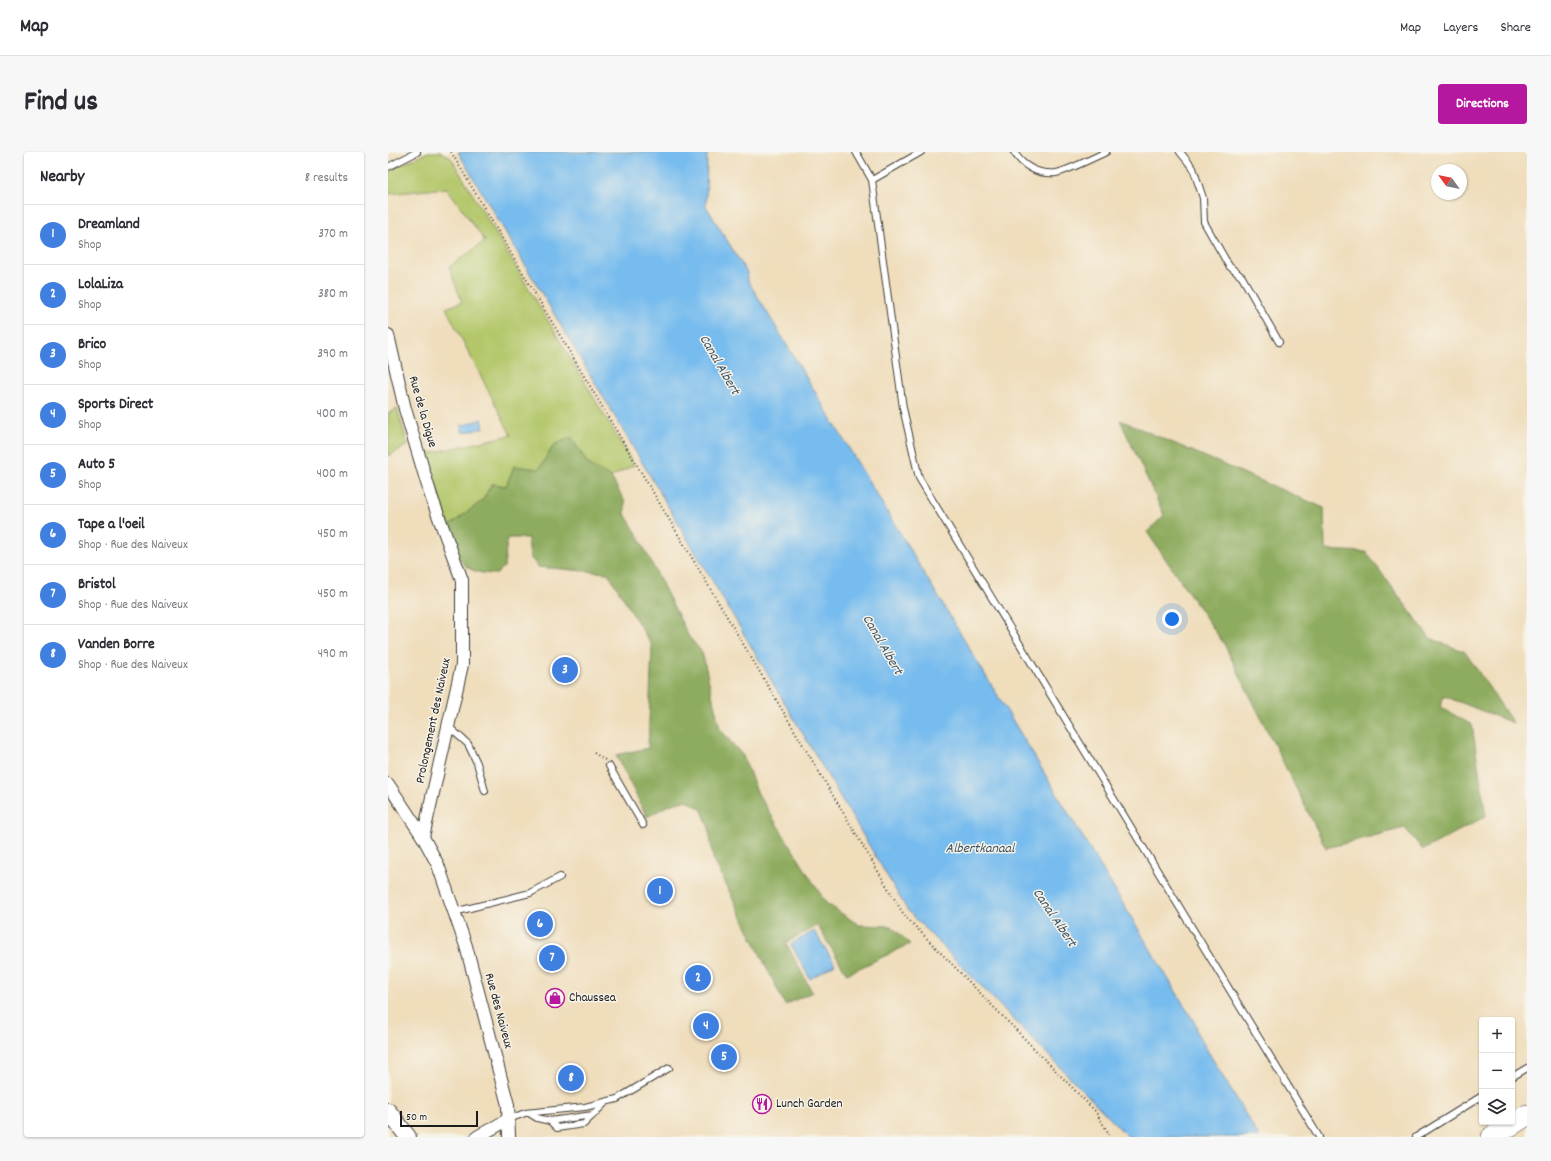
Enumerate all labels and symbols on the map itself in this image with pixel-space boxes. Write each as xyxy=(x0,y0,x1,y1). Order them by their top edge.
north arrow xyxy=(1431,164,1467,200)
water label: Canal Albert xyxy=(694,331,745,400)
street label: Rue de la Digue xyxy=(403,374,441,450)
your location xyxy=(1162,609,1182,629)
water label: Canal Albert xyxy=(857,611,908,680)
pin: 3 xyxy=(552,655,578,685)
street label: Prolongement des Naiveux xyxy=(411,656,457,786)
water label: Albertkanaal xyxy=(946,839,1016,859)
pin: 1 xyxy=(647,876,673,906)
water label: Canal Albert xyxy=(1027,885,1082,953)
pin: 6 xyxy=(527,909,553,939)
pin: 7 xyxy=(539,943,565,973)
pin: 2 xyxy=(685,963,711,993)
street label: Rue des Naiveux xyxy=(479,971,517,1051)
shop icon: Chaussea xyxy=(544,987,566,1009)
place label: Chaussea xyxy=(569,989,617,1008)
pin: 4 xyxy=(693,1011,719,1041)
pin: 5 xyxy=(711,1042,737,1072)
pin: 8 xyxy=(558,1063,584,1093)
restaurant icon: Lunch Garden xyxy=(751,1093,773,1115)
place label: Lunch Garden xyxy=(776,1095,842,1114)
scale bar xyxy=(400,1109,478,1128)

